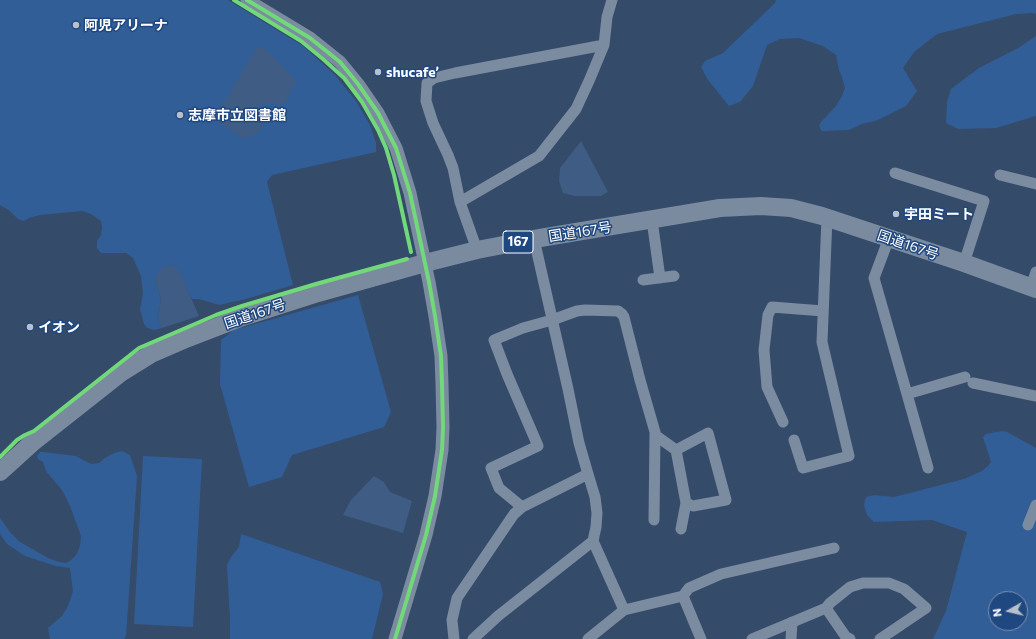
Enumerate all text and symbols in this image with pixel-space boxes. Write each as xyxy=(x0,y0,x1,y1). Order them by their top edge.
place label: 阿児アリーナ xyxy=(84,17,168,33)
marker: 阿児アリーナ xyxy=(71,20,81,30)
place label: shucafe’ xyxy=(386,64,439,80)
marker: shucafe’ xyxy=(373,67,383,77)
place label: 志摩市立図書館 xyxy=(188,107,286,123)
marker: 志摩市立図書館 xyxy=(175,110,185,120)
place label: 宇田ミート xyxy=(904,206,974,222)
marker: 宇田ミート xyxy=(891,209,901,219)
street label: 国道167号 xyxy=(547,219,613,245)
street label: 国道167号 xyxy=(875,227,941,263)
road number: 167 xyxy=(503,231,533,253)
street label: 国道167号 xyxy=(222,296,288,332)
place label: イオン xyxy=(38,319,80,335)
marker: イオン xyxy=(25,322,35,332)
north arrow xyxy=(988,591,1028,631)
text: N xyxy=(990,608,1004,618)

